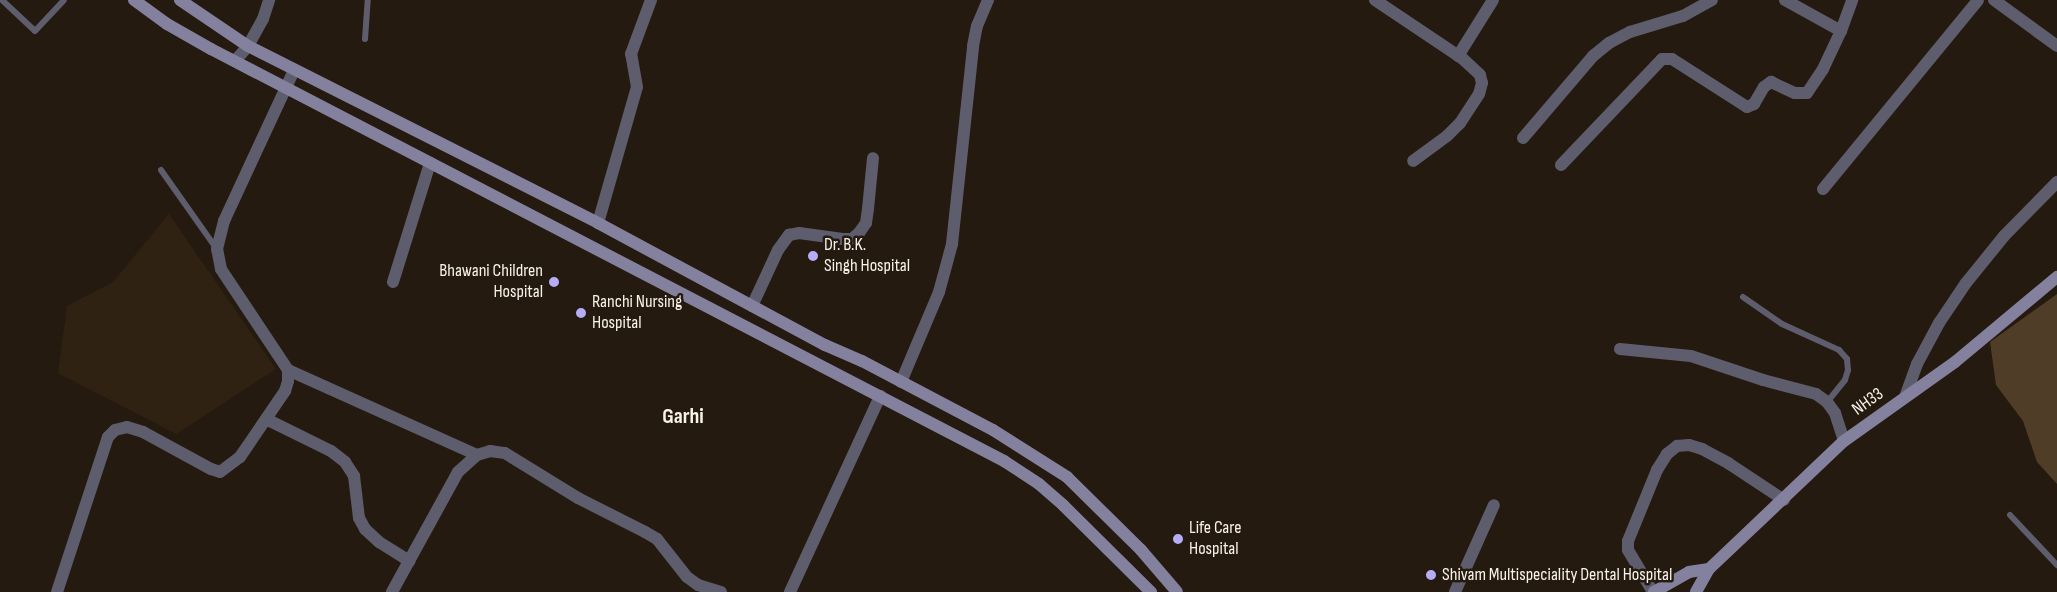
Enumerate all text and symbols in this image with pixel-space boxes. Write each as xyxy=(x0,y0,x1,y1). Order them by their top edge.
place label: Dr. B.K. Singh Hospital xyxy=(824,235,910,278)
marker: Dr. B.K. Singh Hospital xyxy=(806,249,820,263)
place label: Bhawani Children Hospital xyxy=(439,261,543,304)
marker: Bhawani Children Hospital xyxy=(547,275,561,289)
place label: Ranchi Nursing Hospital xyxy=(592,292,682,334)
marker: Ranchi Nursing Hospital xyxy=(574,306,588,320)
street label: NH33 xyxy=(1848,383,1888,421)
district label: Garhi xyxy=(662,404,704,430)
place label: Life Care Hospital xyxy=(1189,518,1241,560)
marker: Life Care Hospital xyxy=(1171,532,1185,546)
place label: Shivam Multispeciality Dental Hospital xyxy=(1442,564,1672,586)
marker: Shivam Multispeciality Dental Hospital xyxy=(1424,568,1438,582)

